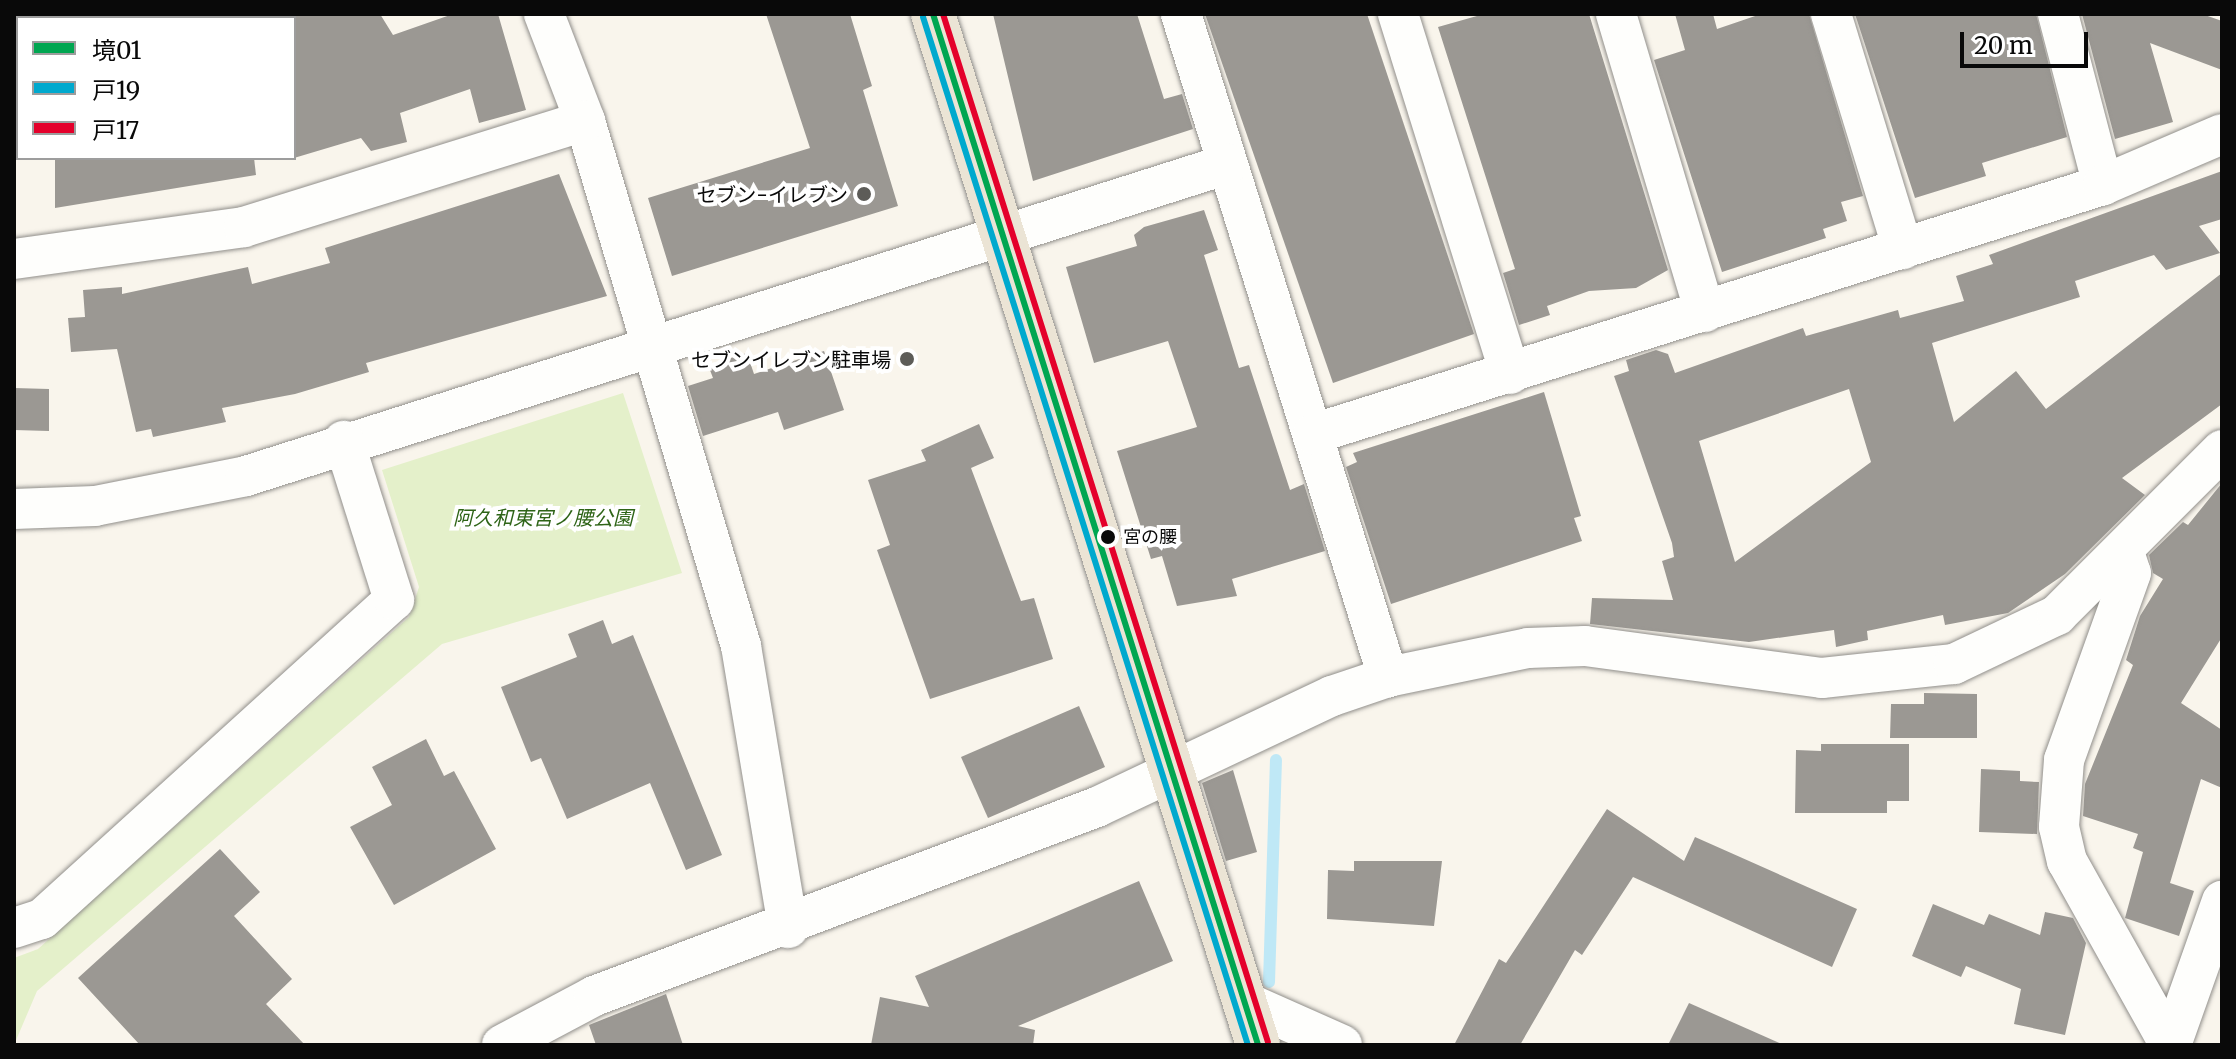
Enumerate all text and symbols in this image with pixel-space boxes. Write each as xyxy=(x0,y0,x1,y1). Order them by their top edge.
legend xyxy=(16,16,296,160)
scale bar xyxy=(1964,16,2092,66)
text: 20 m xyxy=(1974,30,2033,61)
text: 境01 xyxy=(92,35,141,66)
text: 戸19 xyxy=(92,75,140,106)
text: 戸17 xyxy=(92,115,139,146)
place label: セブン-イレブン xyxy=(696,182,848,206)
marker: セブン-イレブン xyxy=(855,185,873,203)
place label: セブンイレブン駐車場 xyxy=(691,347,891,371)
marker: セブンイレブン駐車場 xyxy=(898,350,916,368)
park label: 阿久和東宮ノ腰公園 xyxy=(453,505,633,529)
place label: 宮の腰 xyxy=(1123,526,1177,548)
marker: 宮の腰 xyxy=(1100,529,1116,545)

